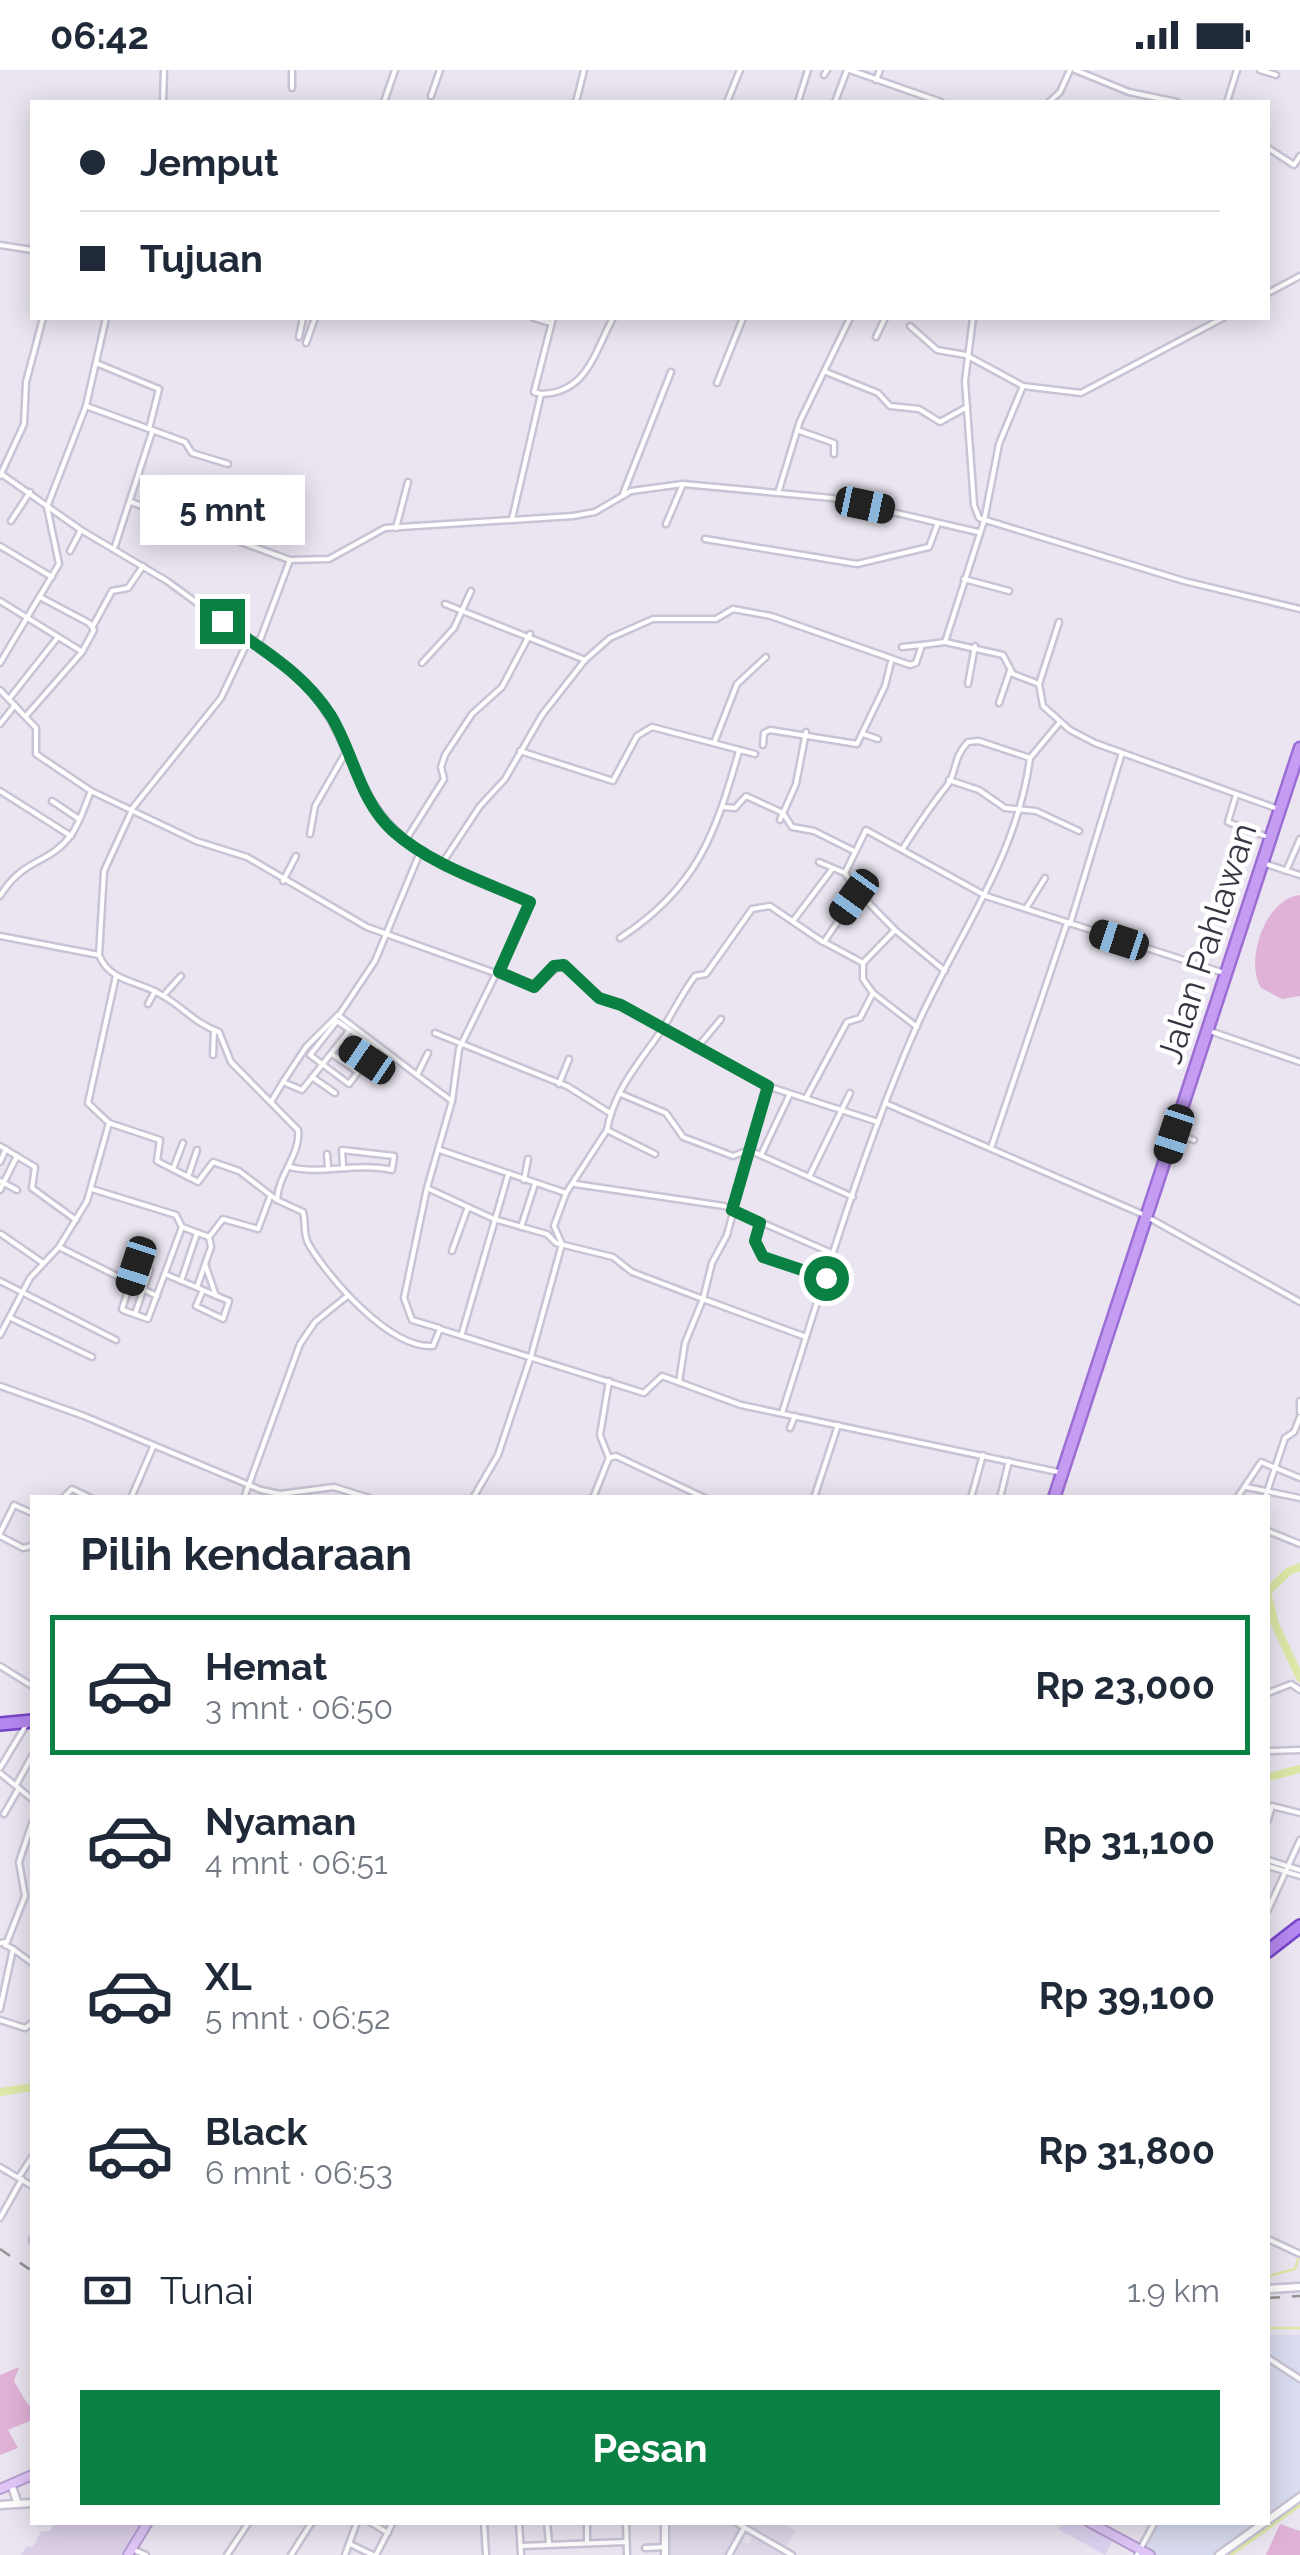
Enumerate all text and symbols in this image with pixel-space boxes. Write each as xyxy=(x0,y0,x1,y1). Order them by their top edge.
text: 06:42 xyxy=(50,13,149,58)
text: Jemput xyxy=(140,140,279,185)
text: Tujuan xyxy=(140,236,263,281)
callout: 5 mnt xyxy=(140,476,304,546)
car xyxy=(833,484,897,526)
text: 5 mnt xyxy=(179,491,266,528)
route end xyxy=(200,599,245,644)
street label: Jalan Pahlawan xyxy=(1148,818,1265,1068)
car xyxy=(824,864,884,930)
car xyxy=(1086,916,1152,964)
car xyxy=(334,1031,400,1089)
car xyxy=(1150,1101,1198,1167)
car xyxy=(112,1233,160,1299)
route start xyxy=(804,1256,849,1301)
text: Pilih kendaraan xyxy=(80,1528,412,1581)
icon: car xyxy=(85,1640,175,1730)
text: Hemat xyxy=(205,1644,327,1689)
text: Rp 23,000 xyxy=(1035,1663,1215,1708)
text: 3 mnt · 06:50 xyxy=(205,1689,393,1726)
icon: car xyxy=(85,1795,175,1885)
text: Nyaman xyxy=(205,1799,356,1844)
text: Rp 31,100 xyxy=(1042,1818,1215,1863)
text: 4 mnt · 06:51 xyxy=(205,1844,388,1881)
icon: car xyxy=(85,1950,175,2040)
text: XL xyxy=(205,1954,252,1999)
text: Rp 39,100 xyxy=(1039,1973,1215,2018)
text: 5 mnt · 06:52 xyxy=(205,1999,391,2036)
icon: car xyxy=(85,2105,175,2195)
text: Black xyxy=(205,2109,307,2154)
text: Rp 31,800 xyxy=(1038,2128,1215,2173)
text: 6 mnt · 06:53 xyxy=(205,2154,393,2191)
icon: cash xyxy=(80,2263,135,2318)
text: Tunai xyxy=(160,2268,254,2313)
text: 1.9 km xyxy=(1127,2272,1220,2309)
button: Pesan xyxy=(80,2390,1220,2505)

